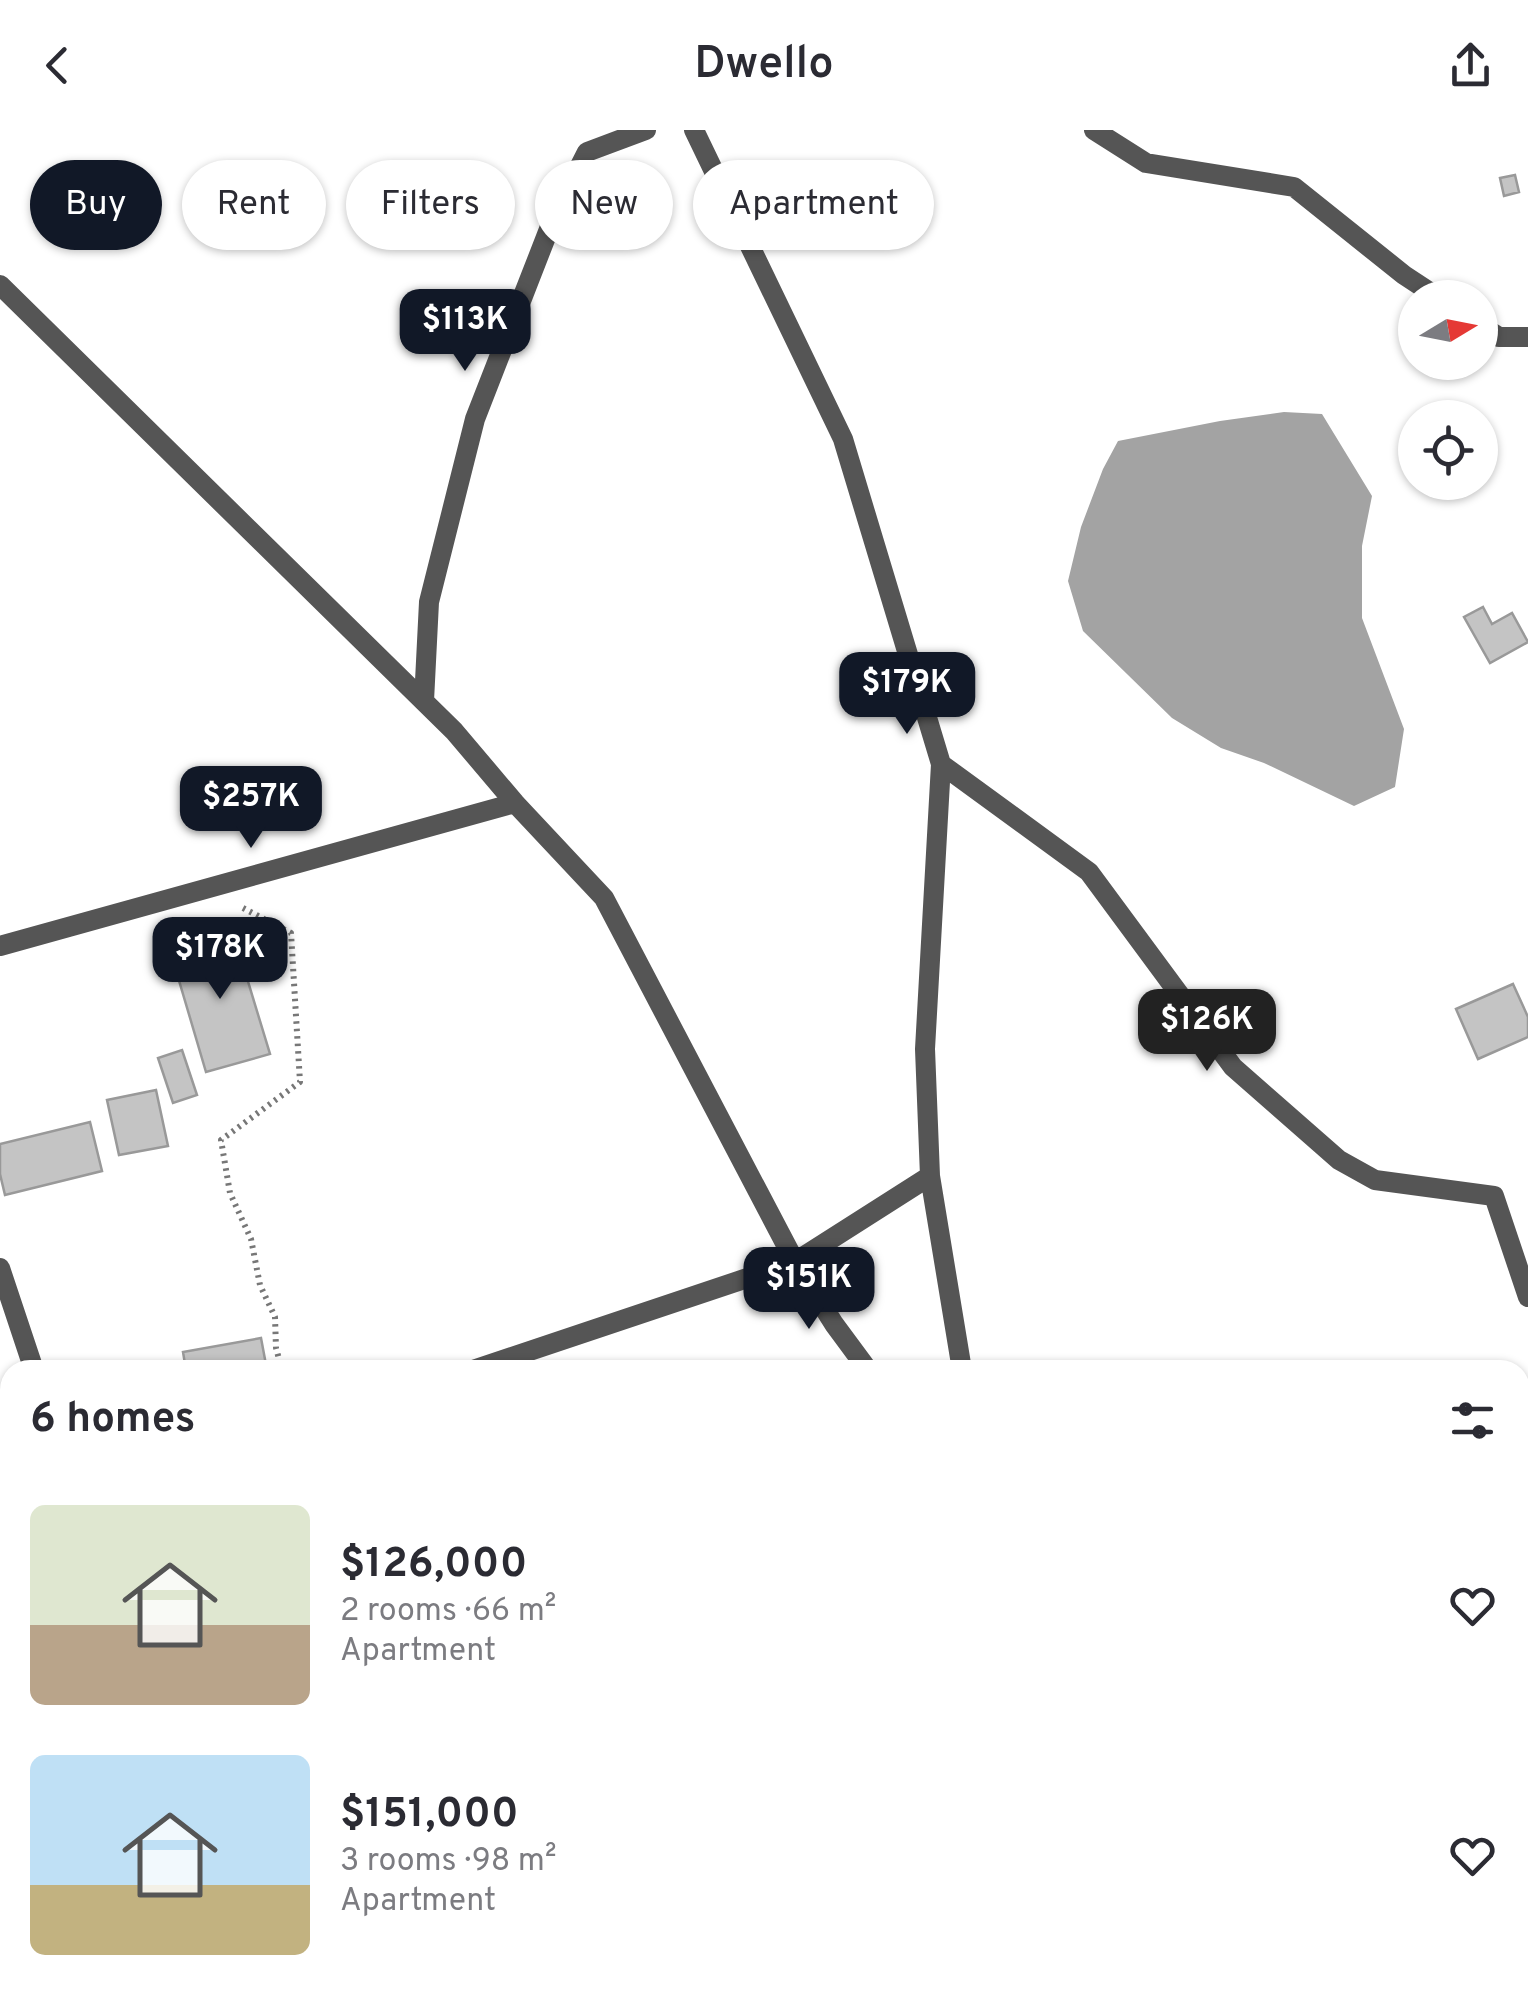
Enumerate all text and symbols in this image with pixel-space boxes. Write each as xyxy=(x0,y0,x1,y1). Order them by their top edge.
text: Dwello xyxy=(694,37,834,94)
icon: back xyxy=(30,38,85,93)
icon: share xyxy=(1443,38,1498,93)
chip: Buy xyxy=(30,160,162,250)
chip: Rent xyxy=(182,160,326,250)
chip: Filters xyxy=(346,160,515,250)
chip: New xyxy=(535,160,673,250)
chip: Apartment xyxy=(693,160,934,250)
north arrow xyxy=(1398,280,1498,380)
map controls xyxy=(1398,280,1498,500)
pin: $113K xyxy=(395,289,535,374)
text: $113K xyxy=(422,301,508,341)
button: locate xyxy=(1398,400,1498,500)
pin: $179K xyxy=(837,652,977,737)
text: $179K xyxy=(861,664,953,704)
pin: $257K xyxy=(181,766,321,851)
text: $257K xyxy=(202,778,300,818)
pin: $178K xyxy=(150,917,290,1002)
text: $178K xyxy=(175,929,265,969)
pin: $126K xyxy=(1137,989,1277,1074)
text: $126K xyxy=(1160,1001,1254,1041)
pin: $151K xyxy=(739,1247,879,1332)
text: $151K xyxy=(765,1259,853,1299)
icon: filters xyxy=(1445,1393,1500,1448)
text: 6 homes xyxy=(30,1394,195,1447)
text: $126,000 xyxy=(340,1539,527,1592)
icon: home xyxy=(110,1545,230,1665)
icon: heart xyxy=(1445,1578,1500,1633)
text: 2 rooms · 66 m² xyxy=(340,1592,556,1632)
text: Apartment xyxy=(340,1632,496,1672)
text: $151,000 xyxy=(340,1789,519,1842)
icon: home xyxy=(110,1795,230,1915)
icon: heart xyxy=(1445,1828,1500,1883)
text: 3 rooms · 98 m² xyxy=(340,1842,557,1882)
text: Apartment xyxy=(340,1882,496,1922)

